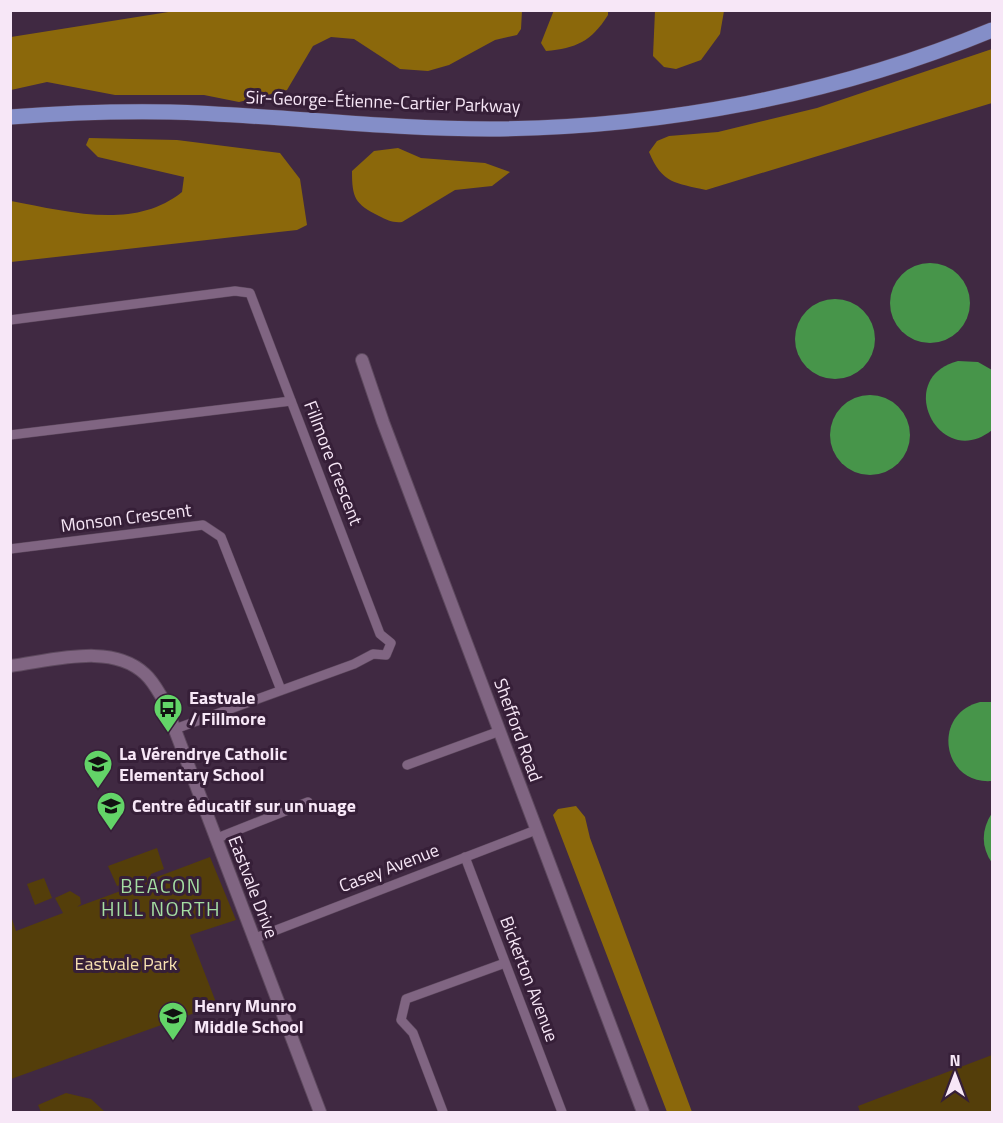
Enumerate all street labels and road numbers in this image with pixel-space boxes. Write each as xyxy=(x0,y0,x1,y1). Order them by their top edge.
street label: Sir-George-Étienne-Cartier Parkway xyxy=(245,83,521,120)
street label: Fillmore Crescent xyxy=(297,397,370,530)
street label: Monson Crescent xyxy=(59,496,194,539)
street label: Shefford Road xyxy=(487,674,550,785)
street label: Eastvale Drive xyxy=(222,832,285,942)
street label: Casey Avenue xyxy=(335,836,443,899)
street label: Bickerton Avenue xyxy=(493,912,566,1045)

